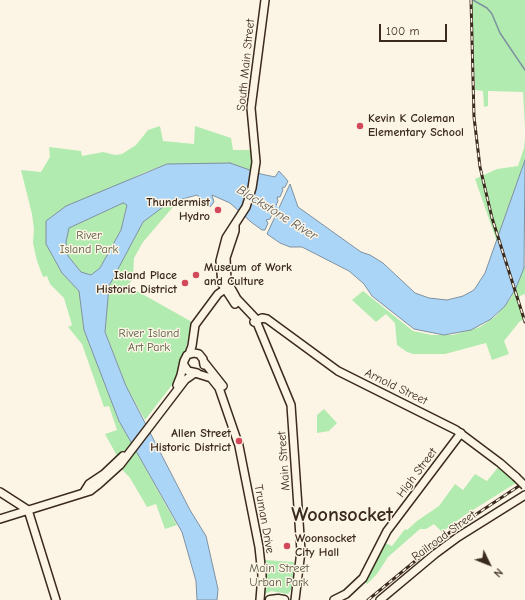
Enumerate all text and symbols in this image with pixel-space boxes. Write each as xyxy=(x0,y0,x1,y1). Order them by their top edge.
scale bar xyxy=(381,16,449,42)
street label: South Main Street xyxy=(234,18,258,112)
text: 100 m xyxy=(386,24,419,38)
place label: Kevin K Coleman Elementary School xyxy=(368,112,464,140)
marker: Kevin K Coleman Elementary School xyxy=(355,121,365,131)
water label: Blackstone River xyxy=(234,182,320,244)
place label: Thundermist Hydro xyxy=(146,196,210,224)
marker: Thundermist Hydro xyxy=(213,205,223,215)
park label: River Island Park xyxy=(60,229,118,257)
place label: Museum of Work and Culture xyxy=(204,261,292,289)
place label: Island Place Historic District xyxy=(96,269,177,297)
marker: Museum of Work and Culture xyxy=(191,270,201,280)
marker: Island Place Historic District xyxy=(180,278,190,288)
park label: River Island Art Park xyxy=(119,327,179,355)
street label: Arnold Street xyxy=(362,366,430,408)
place label: Allen Street Historic District xyxy=(150,427,231,455)
street label: Main Street xyxy=(275,431,293,491)
marker: Allen Street Historic District xyxy=(234,436,244,446)
street label: High Street xyxy=(394,445,440,501)
street label: Truman Drive xyxy=(251,483,277,555)
district label: Woonsocket xyxy=(291,503,393,527)
street label: Railroad Street xyxy=(409,508,479,564)
place label: Woonsocket City Hall xyxy=(295,532,356,560)
marker: Woonsocket City Hall xyxy=(282,541,292,551)
north arrow xyxy=(469,544,509,584)
park label: Main Street Urban Park xyxy=(249,562,309,590)
text: N xyxy=(491,565,505,580)

